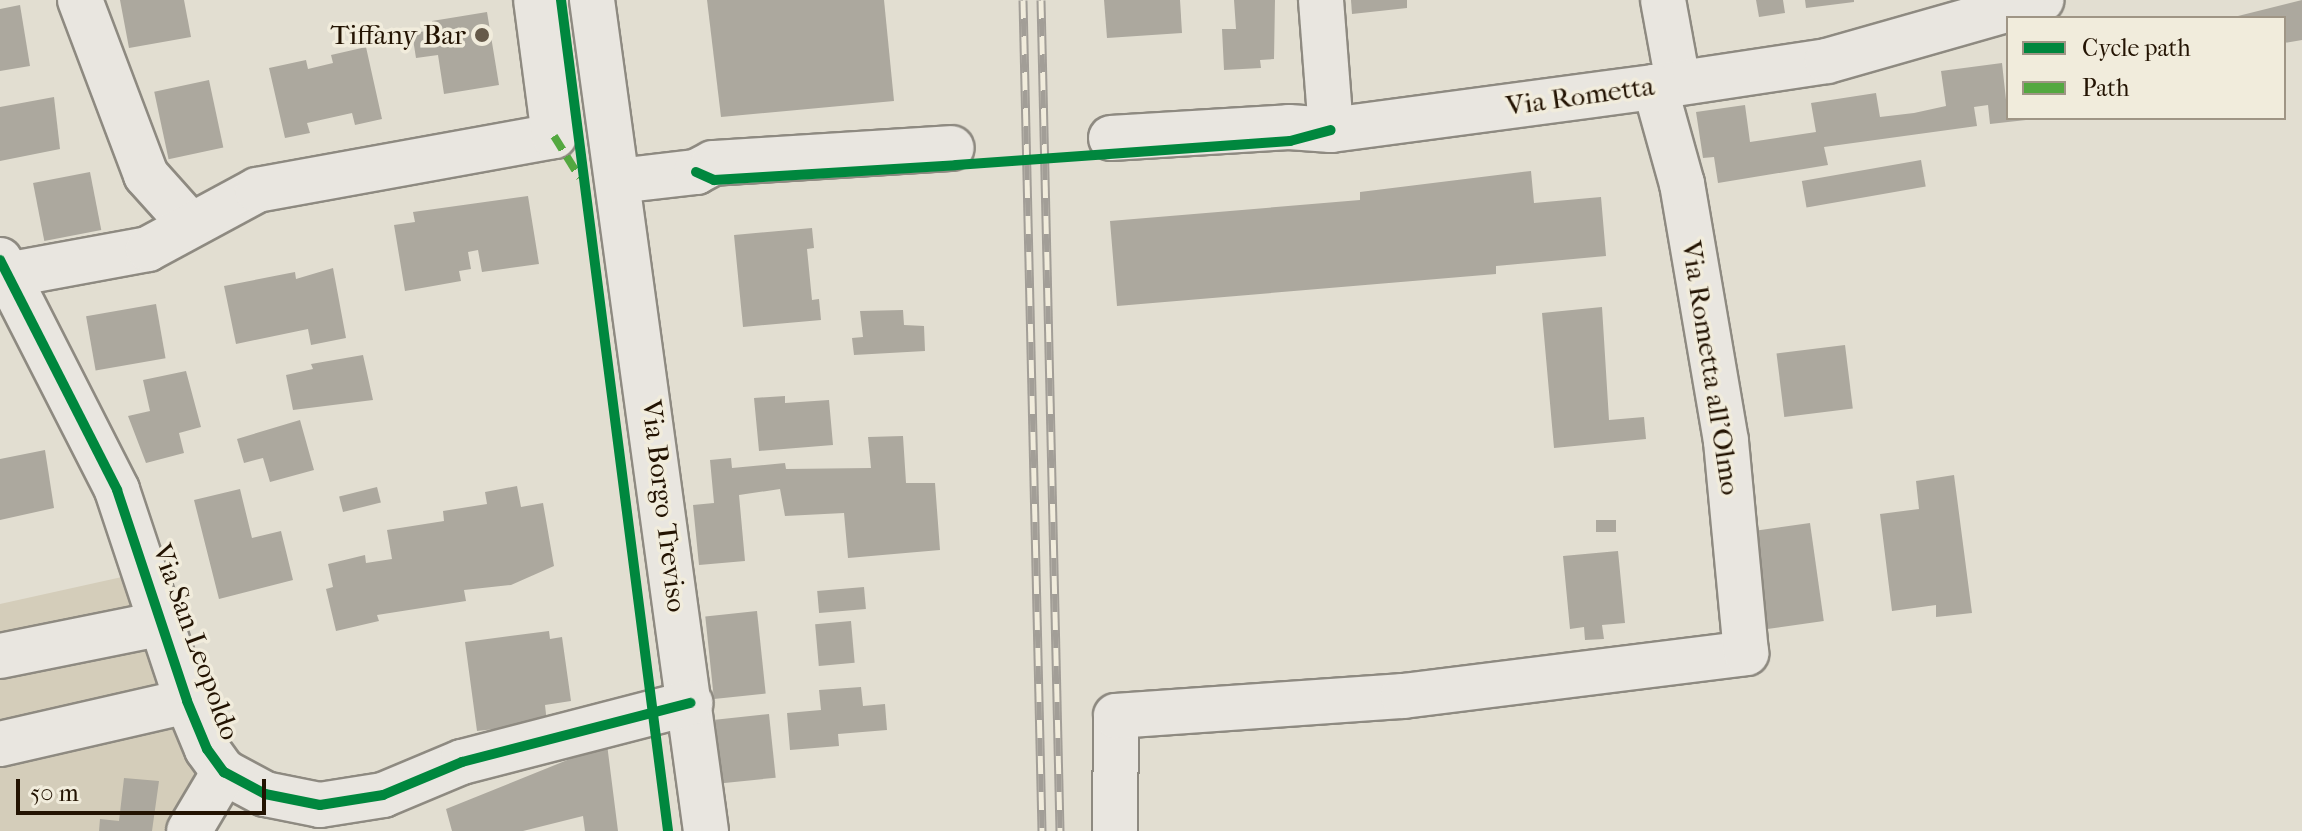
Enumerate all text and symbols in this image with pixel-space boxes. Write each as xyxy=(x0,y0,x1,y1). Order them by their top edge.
legend xyxy=(2006,16,2286,120)
place label: Tiffany Bar xyxy=(331,18,466,52)
marker: Tiffany Bar xyxy=(473,26,491,44)
text: Cycle path xyxy=(2082,34,2191,62)
street label: Via Rometta xyxy=(1504,69,1656,123)
text: Path xyxy=(2082,74,2129,102)
street label: Via Rometta all'Olmo xyxy=(1674,238,1748,498)
street label: Via Borgo Treviso xyxy=(634,398,694,614)
street label: Via San Leopoldo xyxy=(145,539,247,745)
scale bar xyxy=(20,763,270,813)
text: 50 m xyxy=(30,779,79,807)

